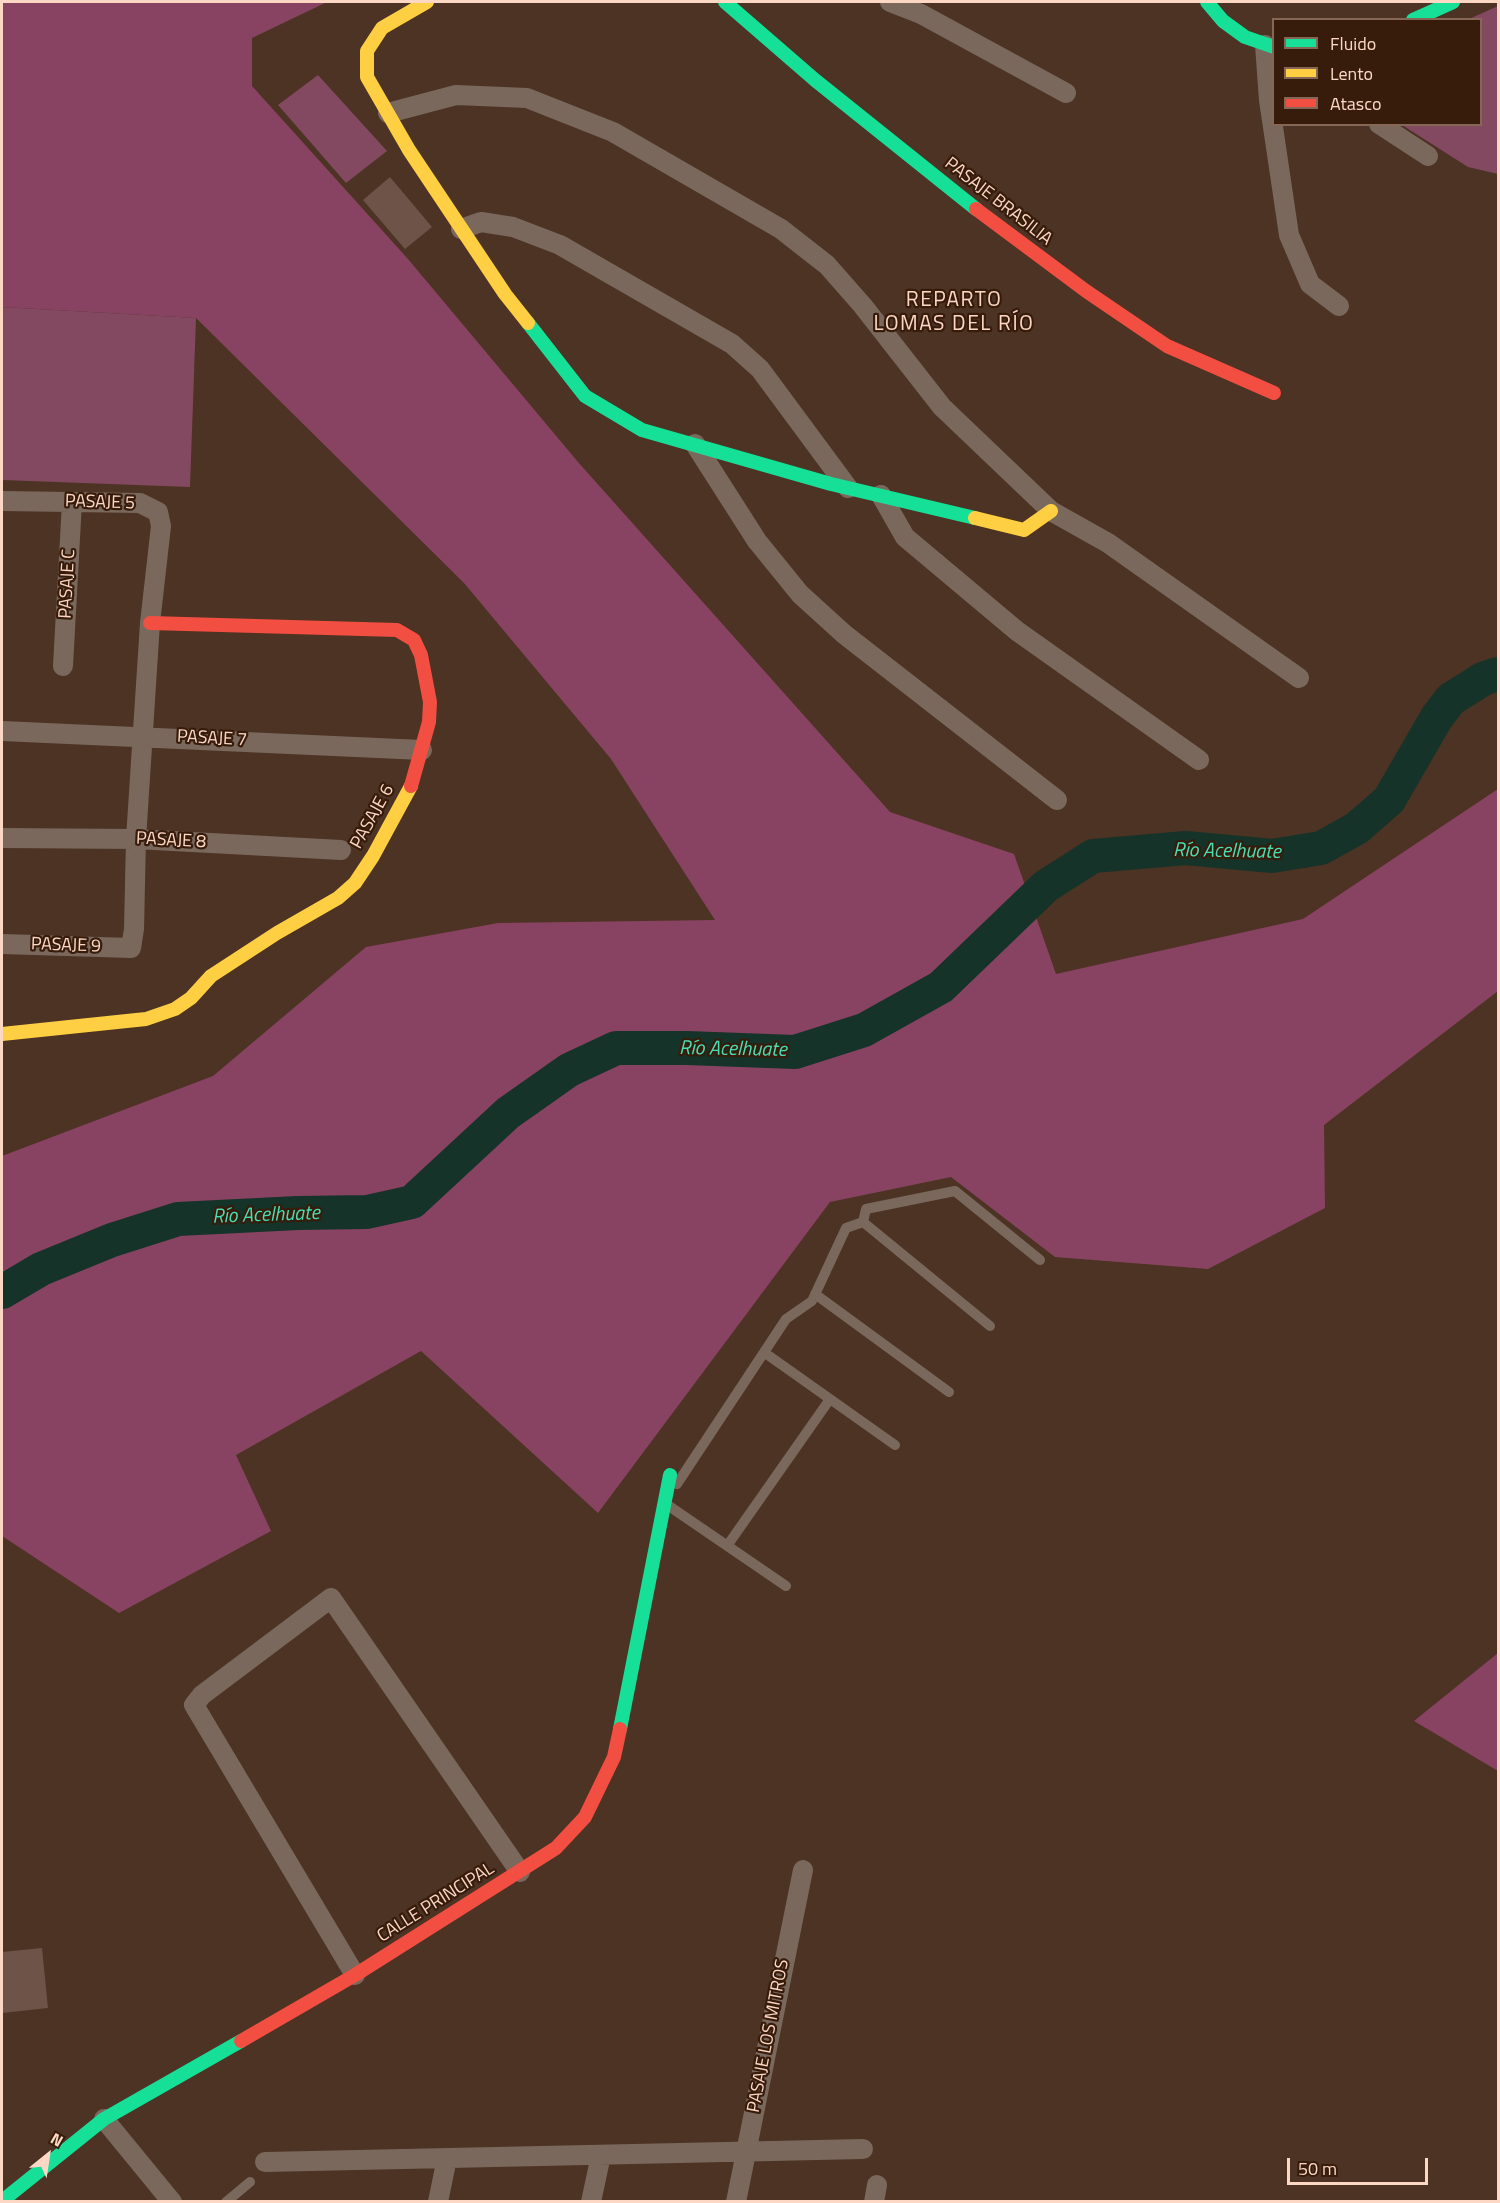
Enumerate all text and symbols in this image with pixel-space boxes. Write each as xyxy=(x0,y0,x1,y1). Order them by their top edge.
legend xyxy=(1272,18,1482,126)
text: Fluido xyxy=(1330,30,1376,57)
text: Lento xyxy=(1330,60,1373,87)
text: Atasco xyxy=(1330,90,1381,117)
street label: PASAJE BRASILIA xyxy=(940,153,1056,251)
district label: REPARTO LOMAS DEL RÍO xyxy=(874,288,1034,338)
street label: PASAJE 5 xyxy=(65,491,135,515)
street label: PASAJE C xyxy=(55,549,81,619)
street label: PASAJE 7 xyxy=(176,726,248,752)
street label: PASAJE 6 xyxy=(347,781,399,853)
street label: PASAJE 8 xyxy=(135,828,207,854)
water label: Río Acelhuate xyxy=(1173,839,1281,865)
street label: PASAJE 9 xyxy=(31,934,101,958)
water label: Río Acelhuate xyxy=(679,1037,787,1063)
water label: Río Acelhuate xyxy=(212,1202,320,1230)
street label: CALLE PRINCIPAL xyxy=(374,1858,498,1948)
street label: PASAJE LOS MITROS xyxy=(744,1958,794,2114)
north arrow xyxy=(18,2125,78,2185)
text: N xyxy=(46,2126,68,2153)
scale bar xyxy=(1290,2146,1431,2184)
text: 50 m xyxy=(1298,2155,1337,2182)

